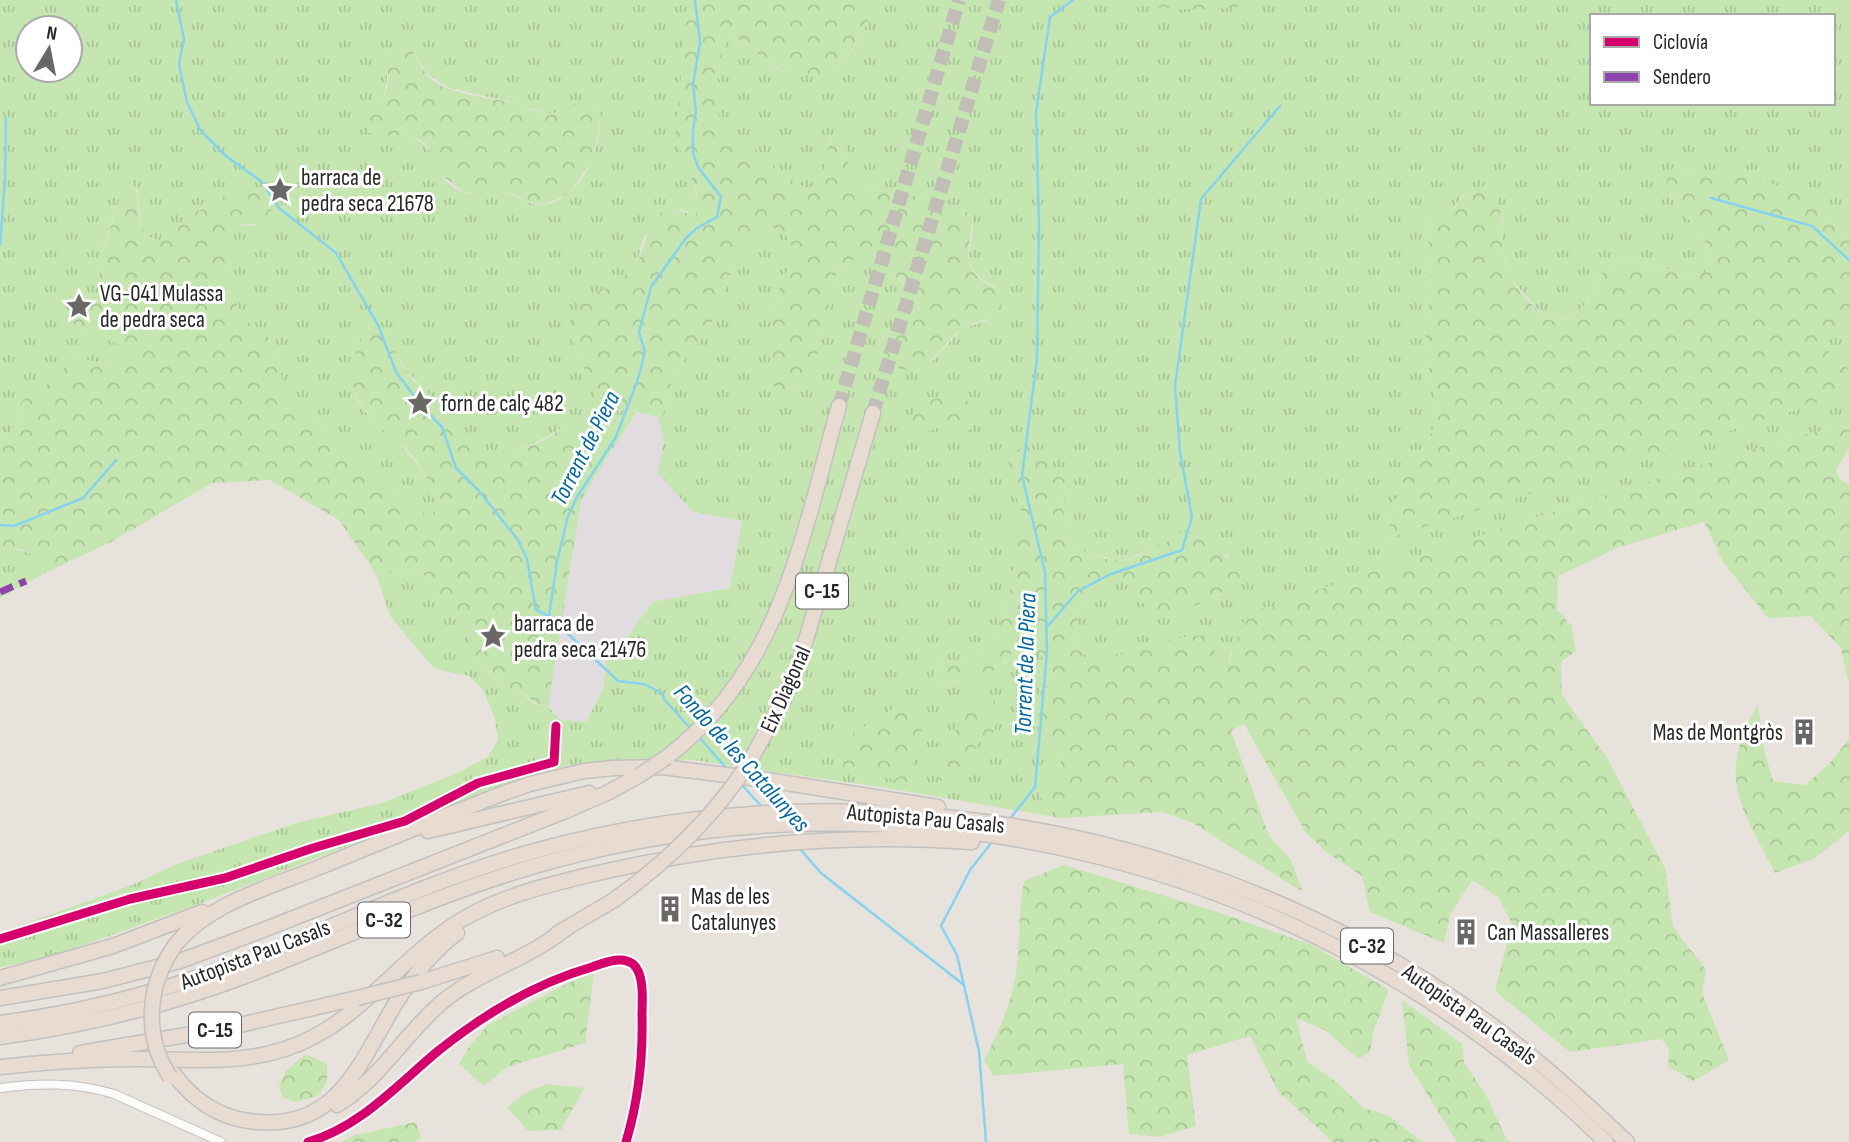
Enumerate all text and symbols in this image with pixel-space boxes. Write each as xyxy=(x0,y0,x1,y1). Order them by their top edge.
north arrow xyxy=(14,14,84,84)
legend xyxy=(1590,14,1835,105)
text: N xyxy=(45,22,59,46)
text: Ciclovía xyxy=(1653,30,1708,55)
text: Sendero xyxy=(1653,65,1711,90)
place label: barraca de pedra seca 21678 xyxy=(301,164,434,218)
place icon: barraca de pedra seca 21678 xyxy=(265,175,295,205)
place label: VG-041 Mulassa de pedra seca xyxy=(100,280,223,334)
place icon: VG-041 Mulassa de pedra seca xyxy=(64,291,94,321)
water label: Torrent de Piera xyxy=(544,386,627,510)
place icon: forn de calç 482 xyxy=(405,388,435,418)
place label: forn de calç 482 xyxy=(441,390,564,418)
road number: C-15 xyxy=(796,574,848,608)
water label: Torrent de la Piera xyxy=(1009,592,1042,735)
place label: barraca de pedra seca 21476 xyxy=(514,610,646,664)
place icon: barraca de pedra seca 21476 xyxy=(478,621,508,651)
street label: Eix Diagonal xyxy=(754,642,817,737)
water label: Fondo de les Catalunyes xyxy=(668,678,816,839)
building icon: Mas de Montgròs xyxy=(1789,717,1819,747)
place label: Mas de Montgròs xyxy=(1653,719,1783,747)
street label: Autopista Pau Casals xyxy=(845,798,1006,840)
place label: Mas de les Catalunyes xyxy=(691,883,776,937)
building icon: Mas de les Catalunyes xyxy=(655,894,685,924)
road number: C-32 xyxy=(358,902,410,937)
street label: Autopista Pau Casals xyxy=(176,914,334,997)
building icon: Can Massalleres xyxy=(1451,917,1481,947)
place label: Can Massalleres xyxy=(1487,919,1609,947)
road number: C-32 xyxy=(1341,928,1393,964)
street label: Autopista Pau Casals xyxy=(1396,957,1542,1072)
road number: C-15 xyxy=(189,1012,241,1048)

